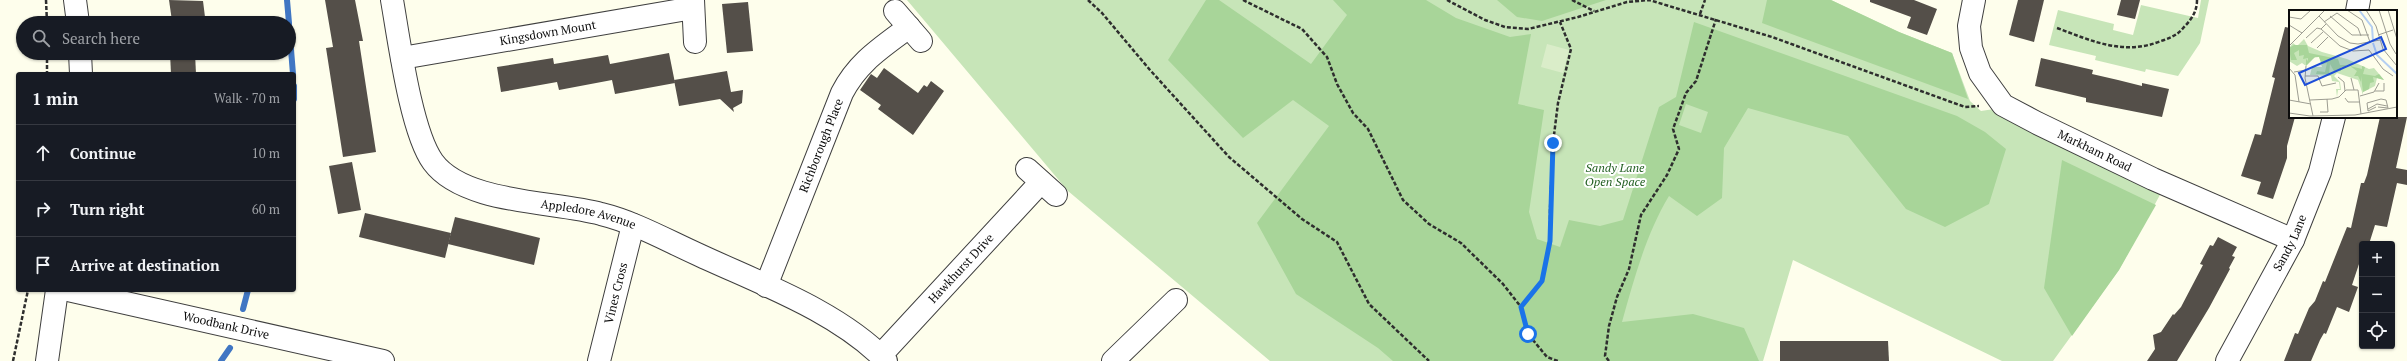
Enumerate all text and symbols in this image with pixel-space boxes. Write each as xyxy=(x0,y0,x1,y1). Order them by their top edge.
inset map xyxy=(2289,10,2397,118)
search box xyxy=(16,16,296,60)
street label: Kingsdown Mount xyxy=(498,17,598,48)
icon: search xyxy=(30,27,52,49)
text: Search here xyxy=(62,28,140,48)
text: 1 min xyxy=(32,87,79,110)
text: Walk · 70 m xyxy=(214,89,280,107)
street label: Richborough Place xyxy=(796,96,846,195)
street label: Markham Road xyxy=(2055,126,2135,175)
route end xyxy=(1544,134,1562,152)
icon: ahead xyxy=(32,142,54,164)
text: Continue xyxy=(70,143,136,163)
text: 10 m xyxy=(252,144,280,162)
park label: Sandy Lane Open Space xyxy=(1585,160,1646,189)
street label: Appledore Avenue xyxy=(540,196,638,232)
icon: right xyxy=(32,198,54,220)
text: Turn right xyxy=(70,199,145,219)
text: 60 m xyxy=(252,200,280,218)
street label: Sandy Lane xyxy=(2270,212,2309,274)
street label: Hawkhurst Drive xyxy=(925,230,997,306)
map controls xyxy=(2359,241,2395,349)
button: + xyxy=(2359,241,2395,277)
icon: arrive xyxy=(32,254,54,276)
text: Arrive at destination xyxy=(70,255,220,275)
street label: Vines Cross xyxy=(601,261,630,325)
button: − xyxy=(2359,277,2395,313)
street label: Woodbank Drive xyxy=(182,308,271,342)
button: locate xyxy=(2359,313,2395,349)
route start xyxy=(1519,325,1537,343)

